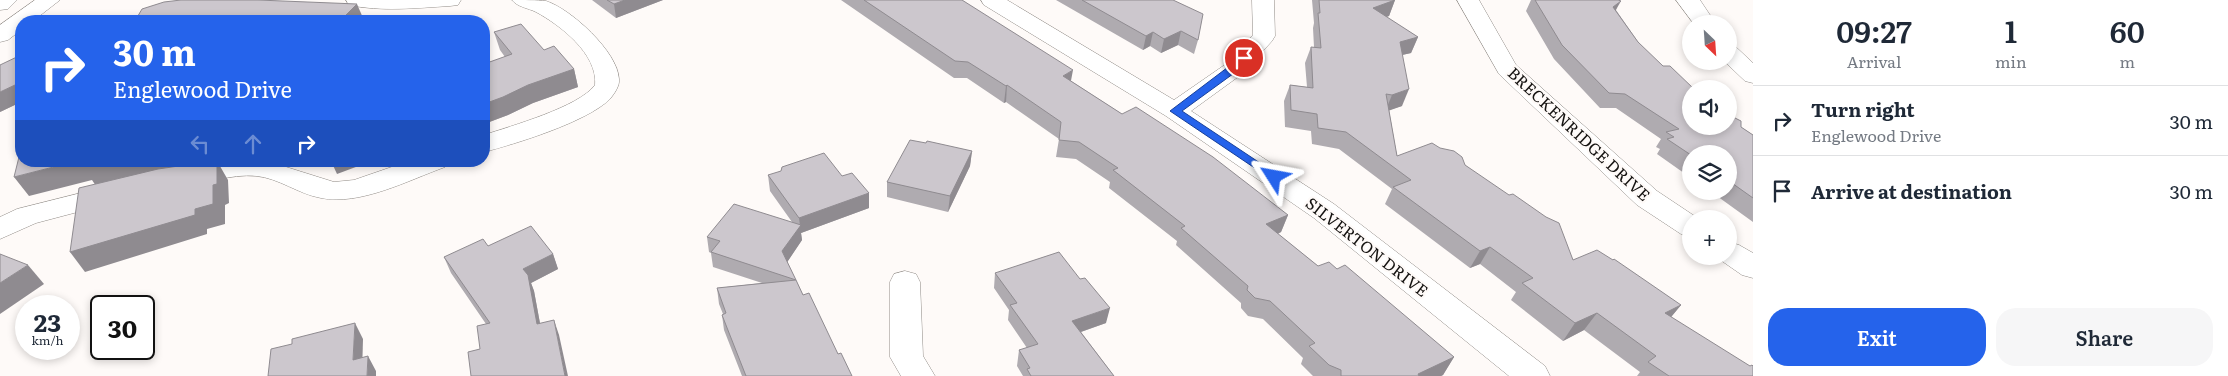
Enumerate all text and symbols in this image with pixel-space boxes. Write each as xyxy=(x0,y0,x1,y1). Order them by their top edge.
text: 09:27 xyxy=(1836,8,1912,52)
text: 1 xyxy=(2005,8,2017,52)
text: 60 xyxy=(2110,8,2145,52)
north arrow xyxy=(1682,15,1738,70)
map controls xyxy=(1682,15,1737,265)
text: 30 m xyxy=(113,25,196,77)
icon: right xyxy=(30,35,95,100)
pin xyxy=(1223,37,1265,79)
icon: arrive xyxy=(1230,44,1258,72)
text: Arrival xyxy=(1847,49,1901,73)
text: min xyxy=(1995,49,2027,73)
text: m xyxy=(2119,49,2135,73)
street label: BRECKENRIDGE DRIVE xyxy=(1503,61,1656,206)
text: Englewood Drive xyxy=(113,72,292,105)
button: sound xyxy=(1682,80,1737,135)
text: Turn right xyxy=(1811,95,1915,123)
icon: right xyxy=(1768,107,1796,135)
text: 30 m xyxy=(2169,107,2213,135)
text: Englewood Drive xyxy=(1811,123,1941,147)
icon: left xyxy=(186,130,214,158)
icon: ahead xyxy=(239,130,267,158)
icon: right xyxy=(292,130,320,158)
button: layers xyxy=(1682,145,1737,200)
position arrow xyxy=(1247,150,1299,202)
icon: arrive xyxy=(1768,177,1796,205)
text: Arrive at destination xyxy=(1811,177,2012,205)
text: 30 m xyxy=(2169,177,2213,205)
street label: SILVERTON DRIVE xyxy=(1301,191,1434,302)
button: + xyxy=(1682,210,1737,265)
speed limit sign: 30 xyxy=(90,295,155,360)
text: 23 xyxy=(34,303,61,340)
button: Exit xyxy=(1768,308,1986,366)
button: Share xyxy=(1996,308,2213,366)
text: km/h xyxy=(32,331,63,349)

